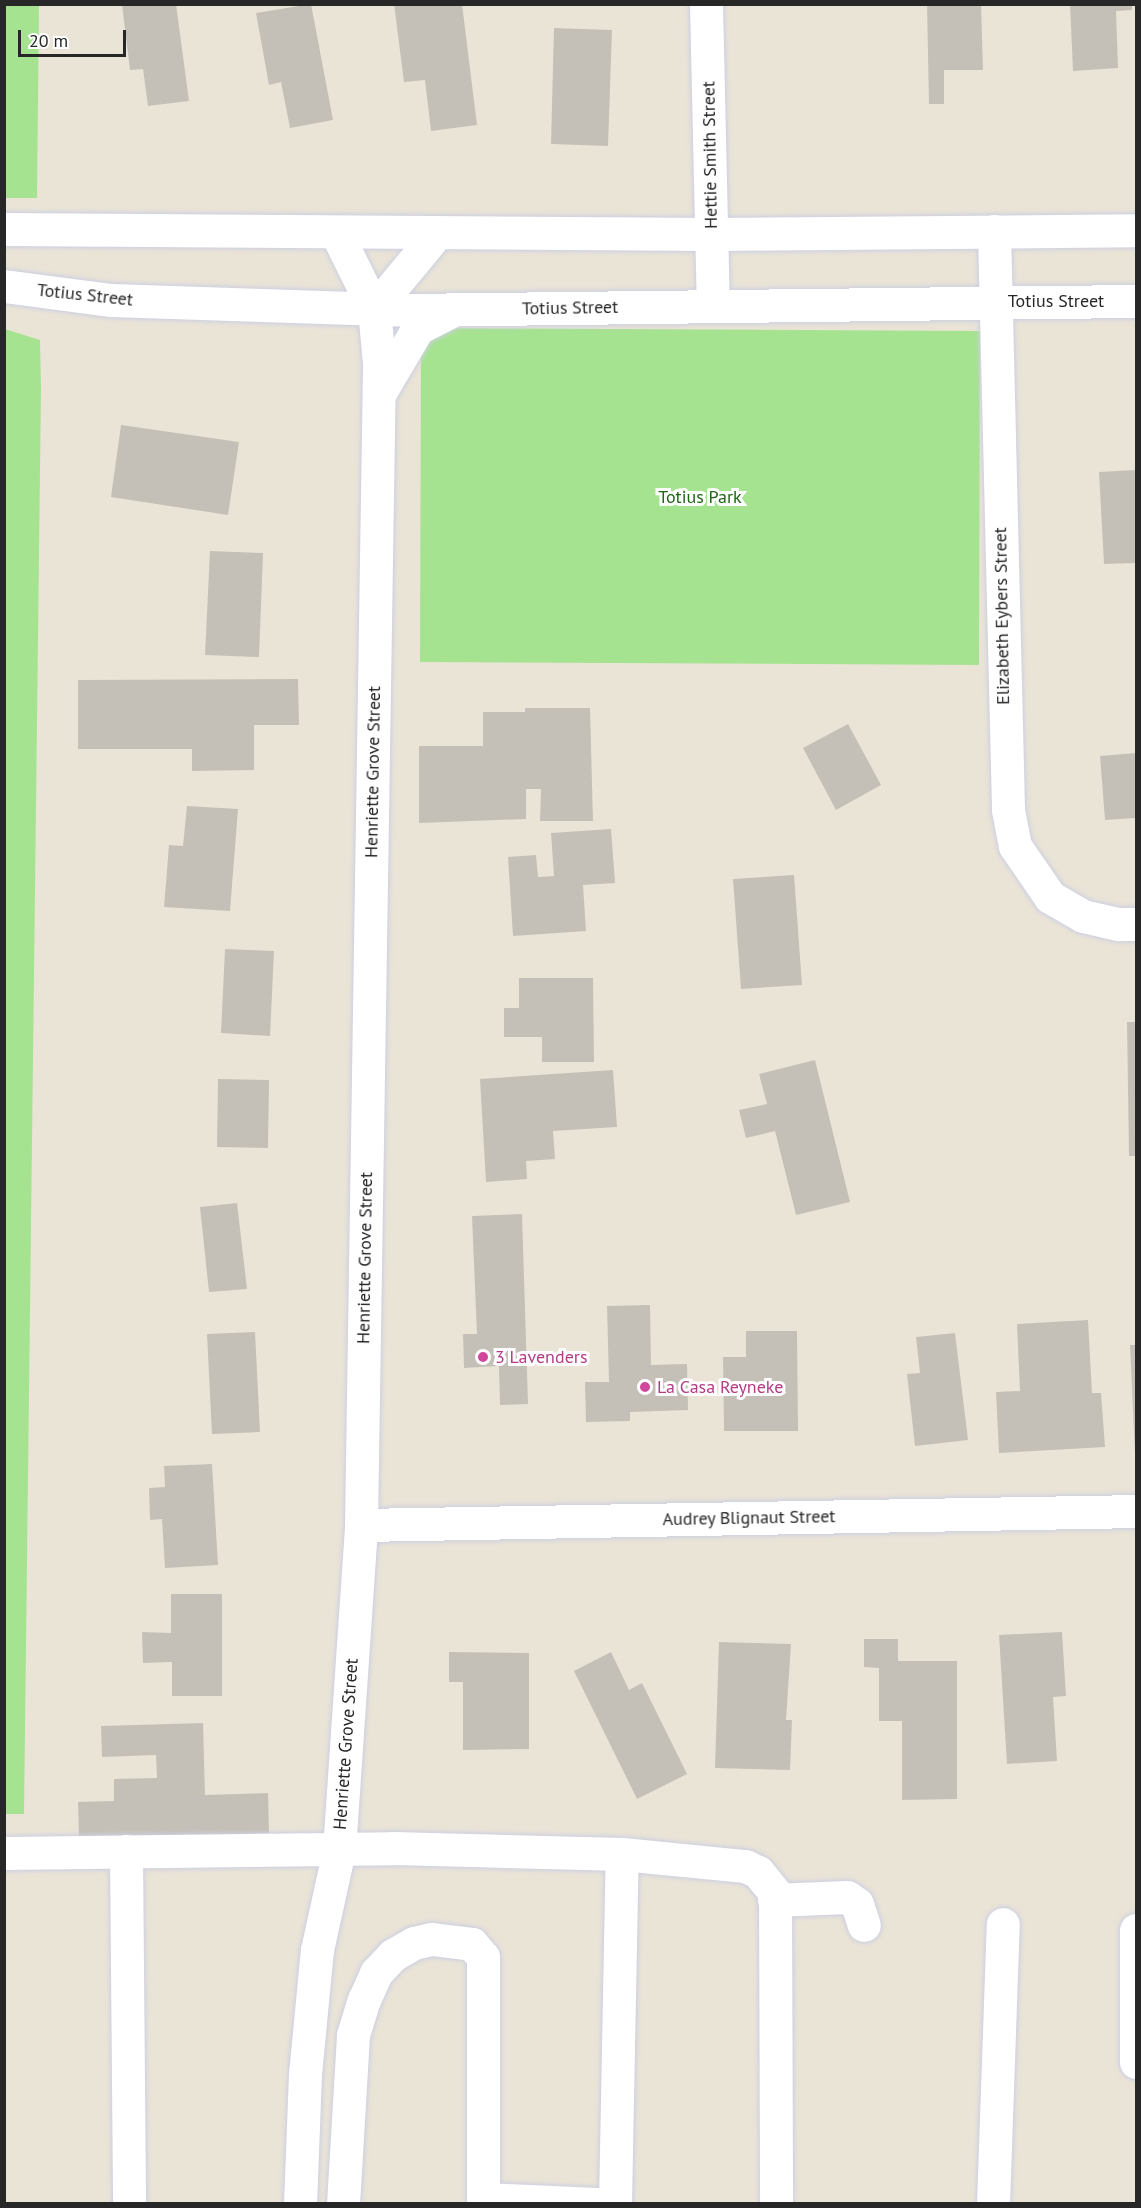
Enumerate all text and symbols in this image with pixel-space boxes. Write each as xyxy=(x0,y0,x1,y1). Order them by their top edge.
scale bar xyxy=(21,18,129,56)
text: 20 m xyxy=(29,29,68,52)
street label: Hettie Smith Street xyxy=(698,81,722,229)
street label: Totius Street xyxy=(36,279,134,311)
street label: Totius Street xyxy=(1008,290,1104,312)
street label: Totius Street xyxy=(522,296,618,320)
park label: Totius Park xyxy=(658,486,742,508)
street label: Elizabeth Eybers Street xyxy=(990,527,1014,705)
street label: Henriette Grove Street xyxy=(361,686,385,858)
street label: Henriette Grove Street xyxy=(353,1172,377,1344)
place label: 3 Lavenders xyxy=(495,1346,587,1368)
marker: 3 Lavenders xyxy=(476,1350,490,1364)
place label: La Casa Reyneke xyxy=(657,1376,783,1398)
marker: La Casa Reyneke xyxy=(638,1380,652,1394)
street label: Audrey Blignaut Street xyxy=(662,1506,836,1530)
street label: Henriette Grove Street xyxy=(329,1657,363,1831)

